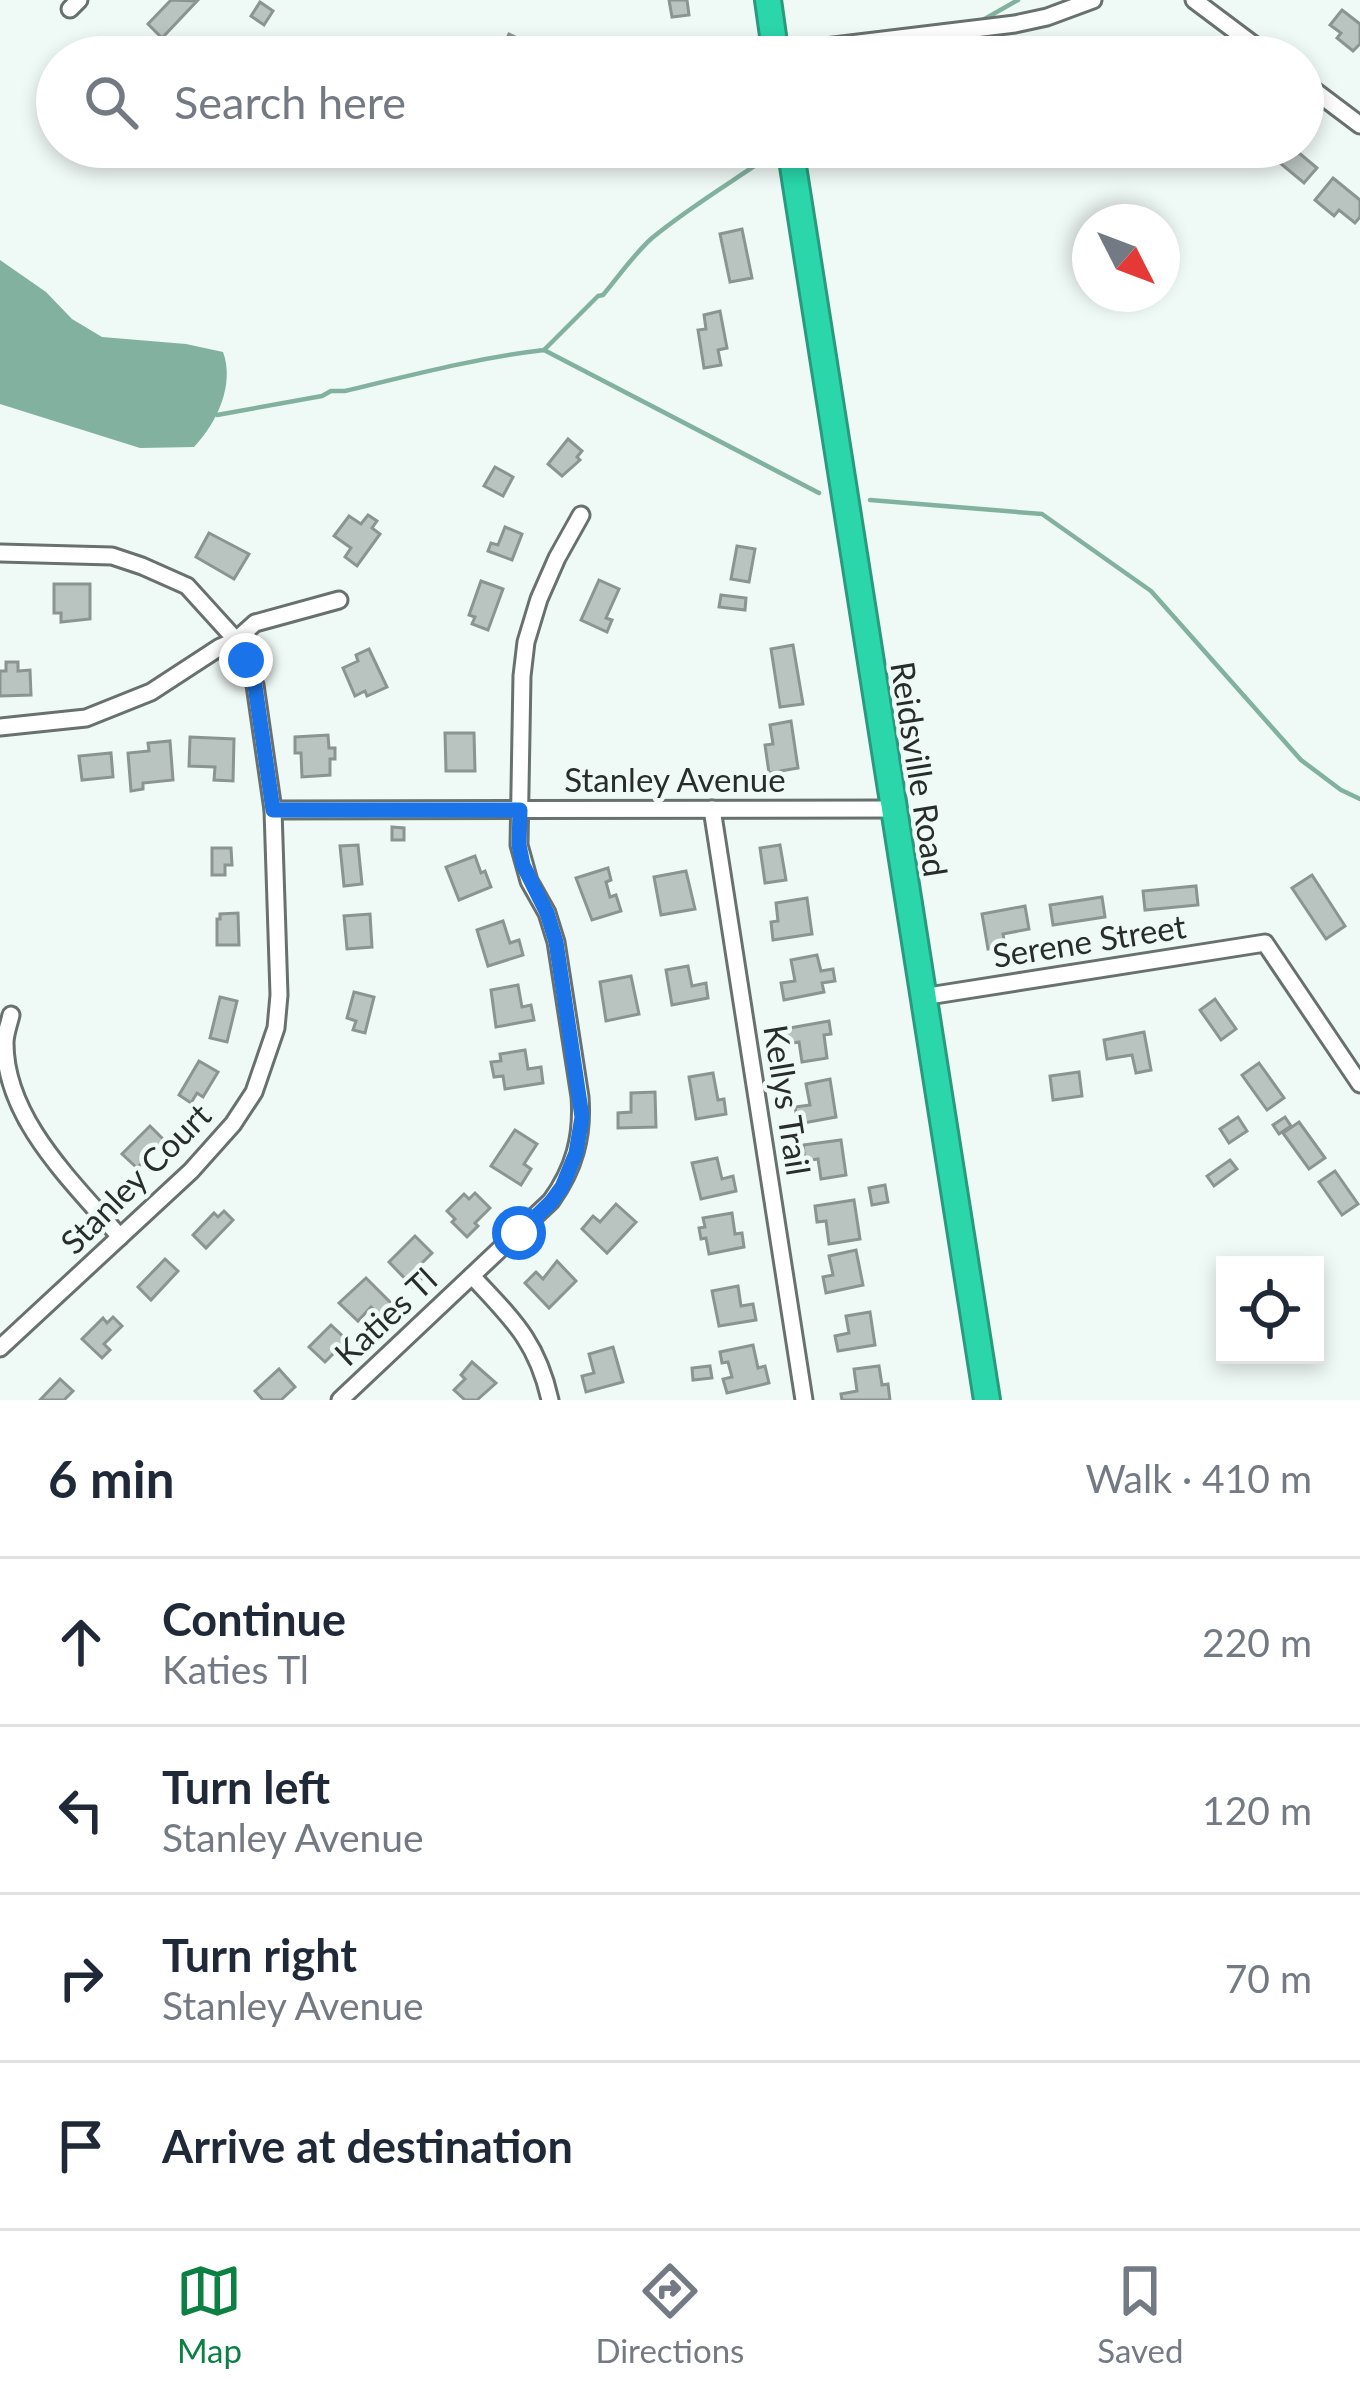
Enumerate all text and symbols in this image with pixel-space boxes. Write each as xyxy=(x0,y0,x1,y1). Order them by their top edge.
search box xyxy=(36,36,1324,168)
icon: search xyxy=(78,69,144,135)
text: Search here xyxy=(174,75,406,129)
north arrow xyxy=(1072,204,1180,312)
route end xyxy=(219,633,273,687)
street label: Reidsville Road xyxy=(883,659,957,879)
street label: Stanley Avenue xyxy=(564,759,786,799)
street label: Serene Street xyxy=(989,905,1189,975)
street label: Kellys Trail xyxy=(756,1022,820,1178)
street label: Stanley Court xyxy=(52,1094,219,1261)
route start xyxy=(492,1206,546,1260)
map controls xyxy=(1216,1256,1324,1364)
button: locate xyxy=(1216,1256,1324,1364)
street label: Katies Tl xyxy=(326,1259,444,1373)
text: 6 min xyxy=(48,1448,174,1509)
text: Walk · 410 m xyxy=(1085,1455,1312,1501)
text: Continue xyxy=(162,1592,346,1646)
icon: ahead xyxy=(48,1609,114,1675)
text: 220 m xyxy=(1202,1619,1312,1665)
text: Katies Tl xyxy=(162,1646,309,1692)
text: Turn left xyxy=(162,1760,330,1814)
icon: left xyxy=(48,1777,114,1843)
text: 120 m xyxy=(1202,1787,1312,1833)
text: Stanley Avenue xyxy=(162,1814,424,1860)
text: Turn right xyxy=(162,1928,357,1982)
icon: right xyxy=(48,1945,114,2011)
text: 70 m xyxy=(1225,1955,1312,2001)
text: Stanley Avenue xyxy=(162,1982,424,2028)
icon: arrive xyxy=(48,2113,114,2179)
text: Arrive at destination xyxy=(162,2119,573,2173)
tab: Map xyxy=(176,2258,242,2370)
tab: Directions xyxy=(595,2258,744,2370)
tab: Saved xyxy=(1097,2258,1184,2370)

